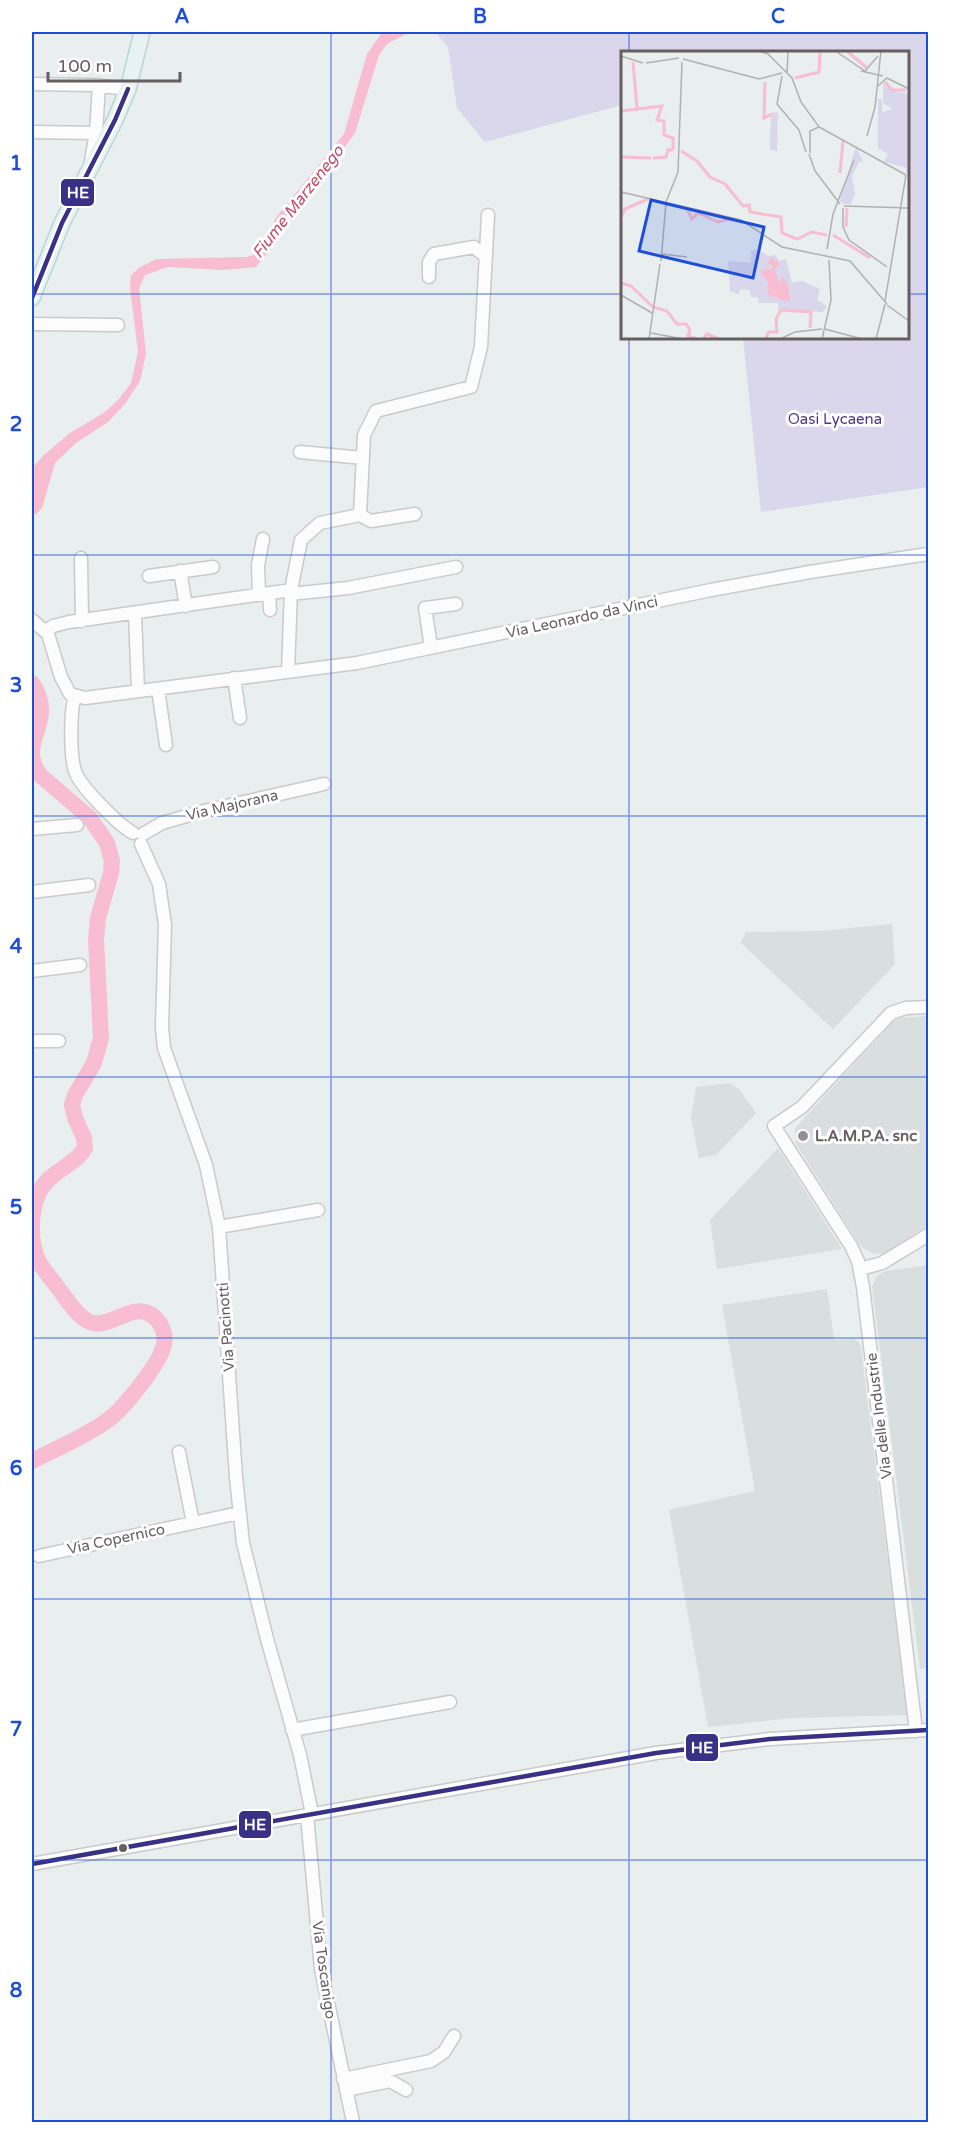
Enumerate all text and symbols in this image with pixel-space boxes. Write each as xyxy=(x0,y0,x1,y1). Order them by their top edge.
text: A xyxy=(175,5,190,29)
text: B xyxy=(473,5,487,29)
text: C xyxy=(771,5,785,29)
scale bar xyxy=(48,45,180,83)
inset map xyxy=(621,51,909,339)
text: 100 m xyxy=(57,55,112,77)
water label: Fiume Marzenego xyxy=(248,141,349,262)
text: 1 xyxy=(10,152,22,176)
line badge: HE xyxy=(60,178,95,207)
text: HE xyxy=(67,183,89,203)
park label: Oasi Lycaena xyxy=(788,410,882,428)
text: 2 xyxy=(10,413,22,437)
street label: Via Leonardo da Vinci xyxy=(504,592,660,642)
text: 3 xyxy=(10,674,22,698)
street label: Via Majorana xyxy=(184,786,280,824)
text: 4 xyxy=(10,935,23,959)
place label: L.A.M.P.A. snc xyxy=(815,1127,917,1145)
marker: L.A.M.P.A. snc xyxy=(796,1129,810,1143)
text: 5 xyxy=(10,1196,22,1220)
street label: Via Pacinotti xyxy=(214,1282,238,1372)
street label: Via delle Industrie xyxy=(862,1352,896,1480)
text: 6 xyxy=(10,1457,22,1481)
street label: Via Copernico xyxy=(66,1520,166,1558)
text: 7 xyxy=(10,1718,22,1742)
line badge: HE xyxy=(685,1733,719,1762)
text: HE xyxy=(691,1738,713,1758)
line badge: HE xyxy=(238,1810,272,1839)
text: HE xyxy=(244,1815,266,1835)
unlabelled marker xyxy=(117,1842,129,1854)
street label: Via Toscanigo xyxy=(308,1920,340,2020)
text: 8 xyxy=(10,1979,22,2003)

